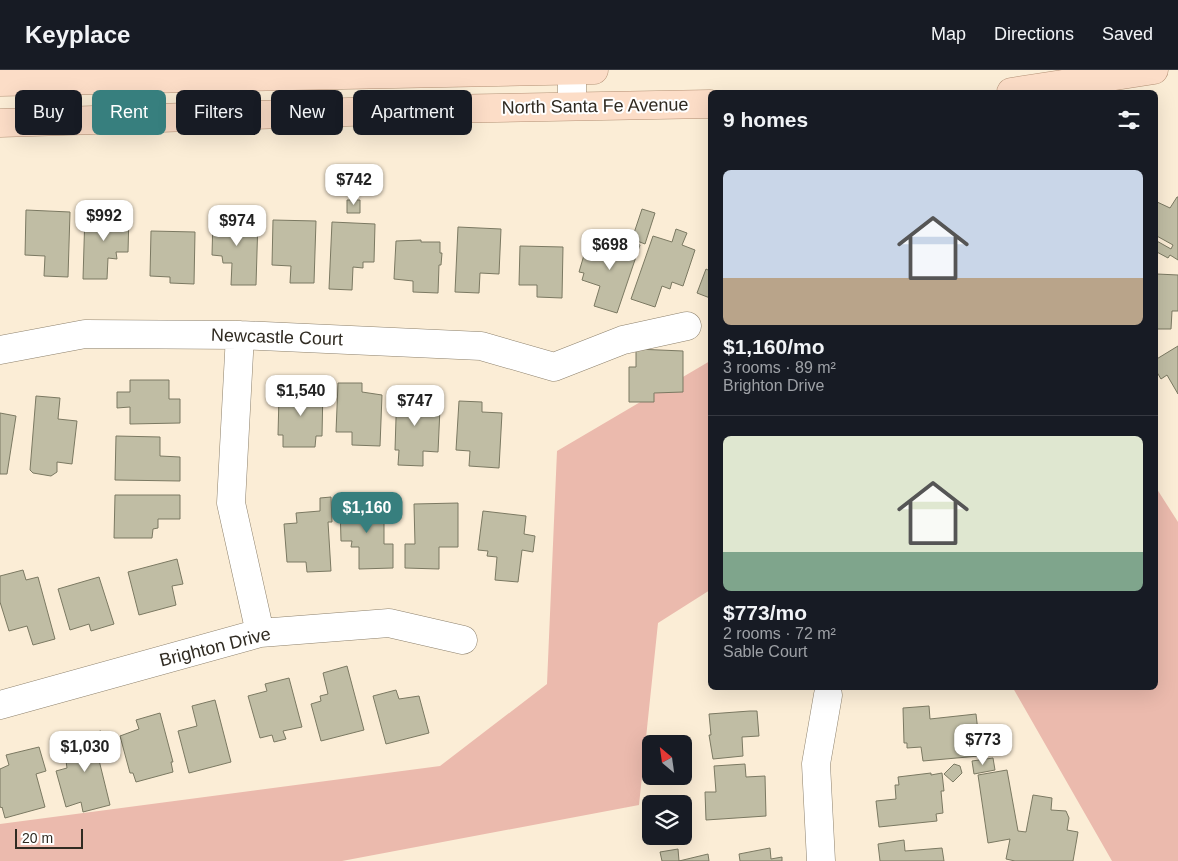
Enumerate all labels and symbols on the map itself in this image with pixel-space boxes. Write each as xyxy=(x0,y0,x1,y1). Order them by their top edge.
street label: North Santa Fe Avenue xyxy=(501,94,689,118)
pin: $742 xyxy=(324,164,384,206)
pin: $992 xyxy=(74,200,134,242)
pin: $974 xyxy=(207,204,267,247)
pin: $698 xyxy=(580,228,640,271)
street label: Newcastle Court xyxy=(211,325,343,349)
pin: $1,540 xyxy=(260,374,342,417)
pin: $747 xyxy=(385,384,445,427)
pin: $1,160 xyxy=(326,492,408,534)
street label: Brighton Drive xyxy=(157,624,273,670)
pin: $773 xyxy=(953,724,1013,766)
pin: $1,030 xyxy=(44,730,126,773)
north arrow xyxy=(642,735,692,785)
scale bar xyxy=(15,826,82,849)

